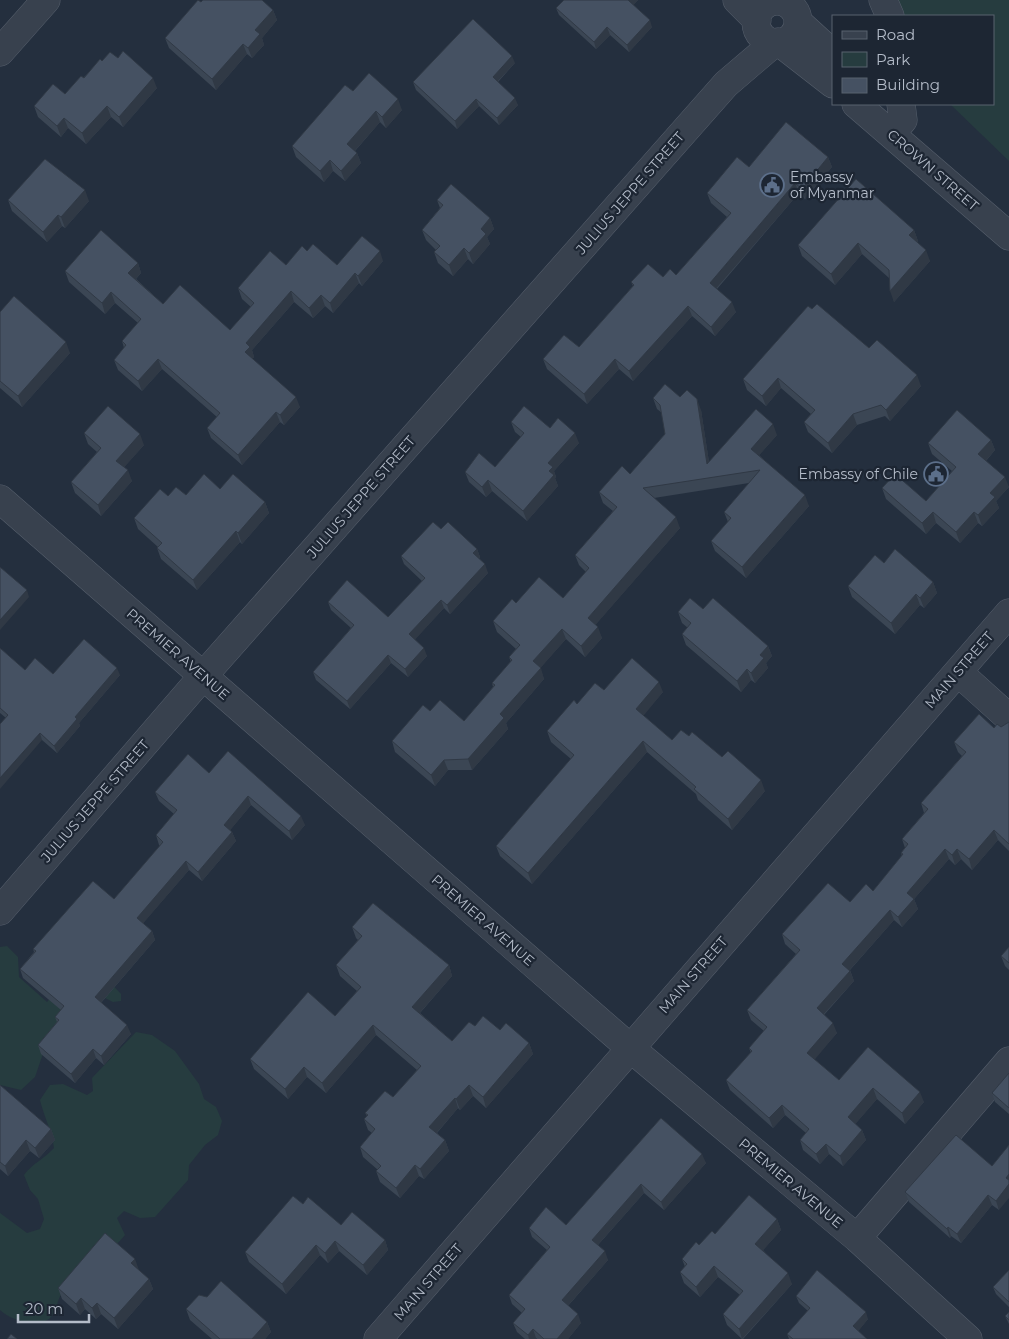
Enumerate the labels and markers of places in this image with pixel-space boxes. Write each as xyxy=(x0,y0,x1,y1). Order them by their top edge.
place label: Embassy of Myanmar xyxy=(790,168,875,202)
public building icon: Embassy of Myanmar xyxy=(759,172,785,198)
public building icon: Embassy of Chile xyxy=(923,461,949,487)
place label: Embassy of Chile xyxy=(799,465,918,483)

